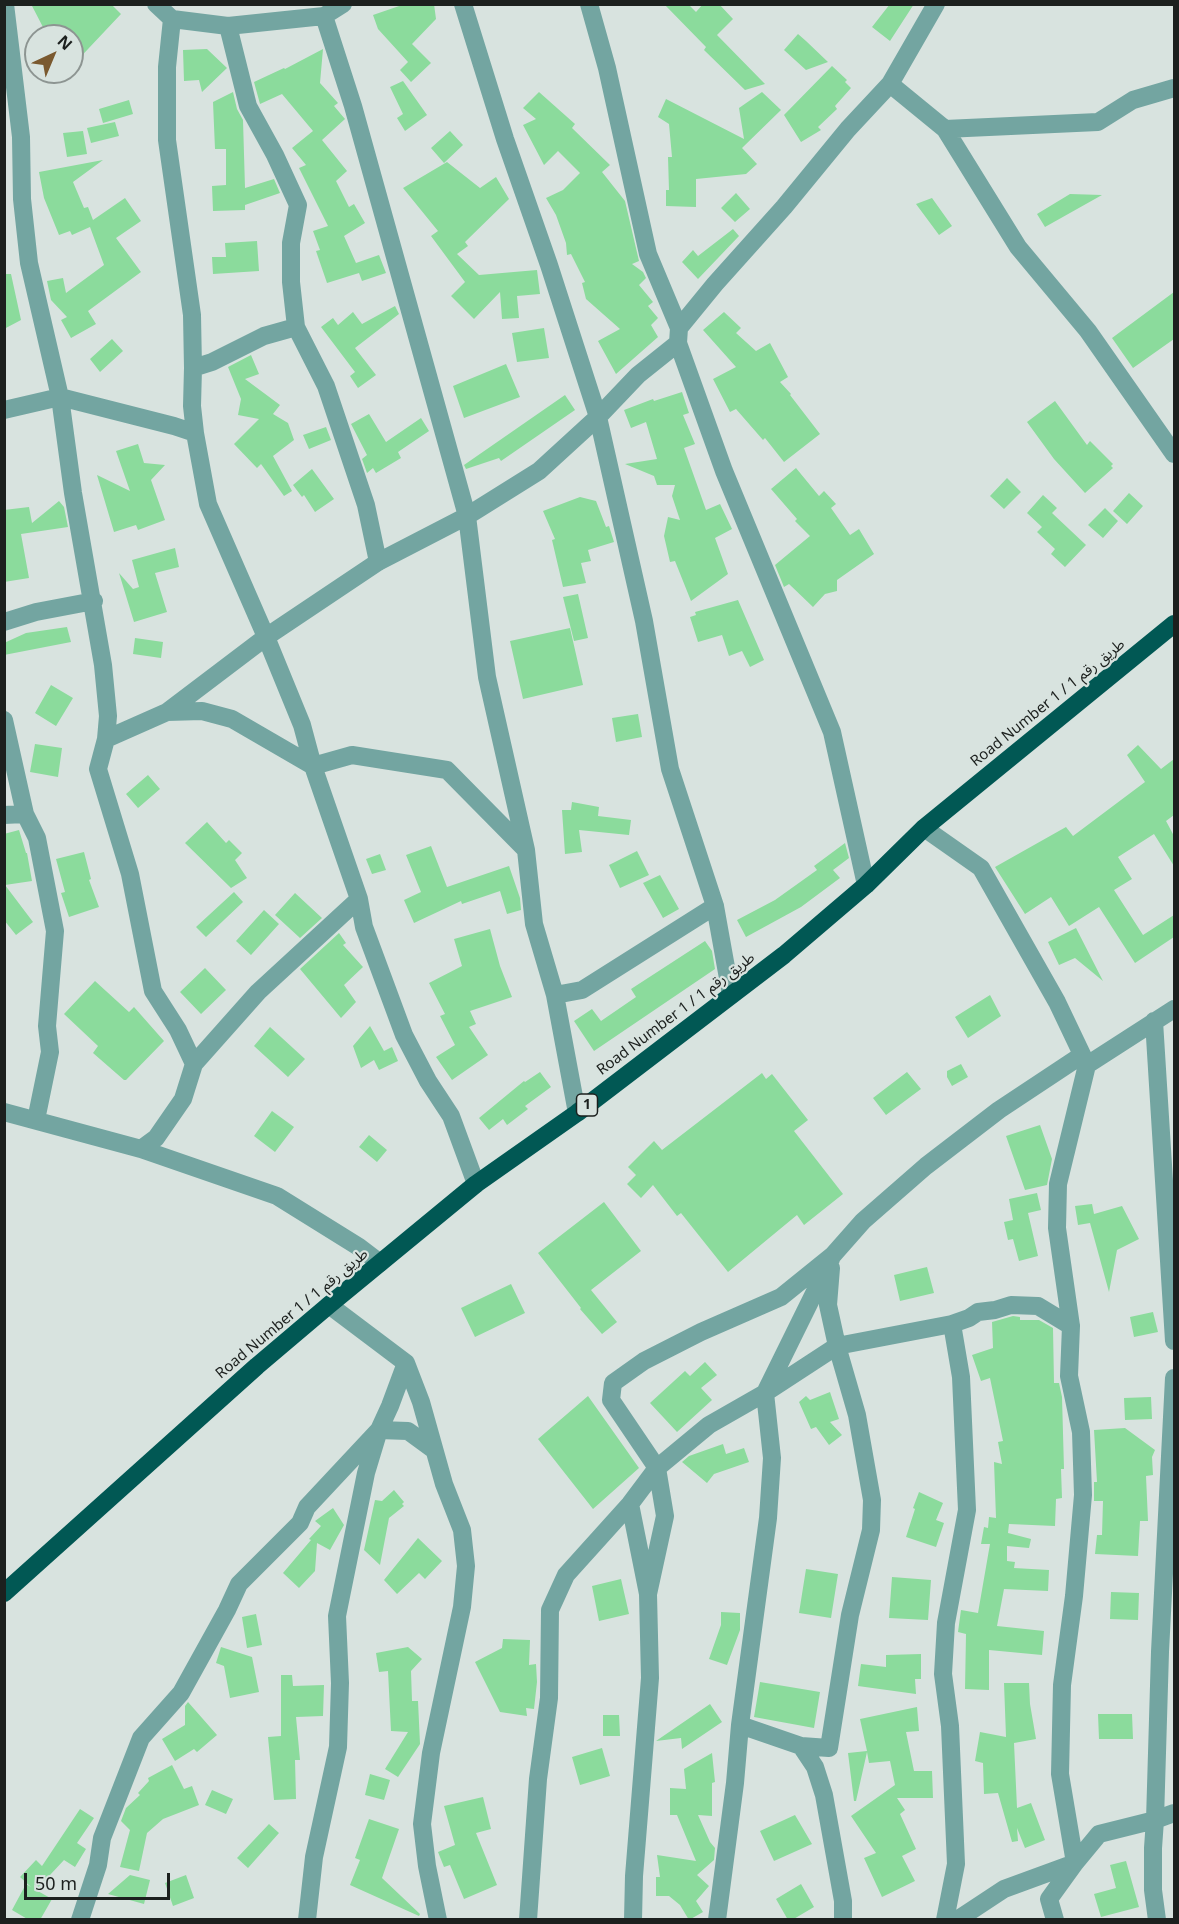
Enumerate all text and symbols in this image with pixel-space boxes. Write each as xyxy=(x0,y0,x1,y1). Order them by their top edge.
north arrow xyxy=(24,24,84,84)
text: N xyxy=(53,30,77,55)
street label: Road Number 1 / طريق رقم 1 xyxy=(967,635,1129,771)
street label: Road Number 1 / طريق رقم 1 xyxy=(593,949,759,1079)
road number: 1 xyxy=(576,1094,598,1116)
street label: Road Number 1 / طريق رقم 1 xyxy=(212,1245,372,1383)
scale bar xyxy=(27,1861,172,1899)
text: 50 m xyxy=(35,1871,77,1895)

